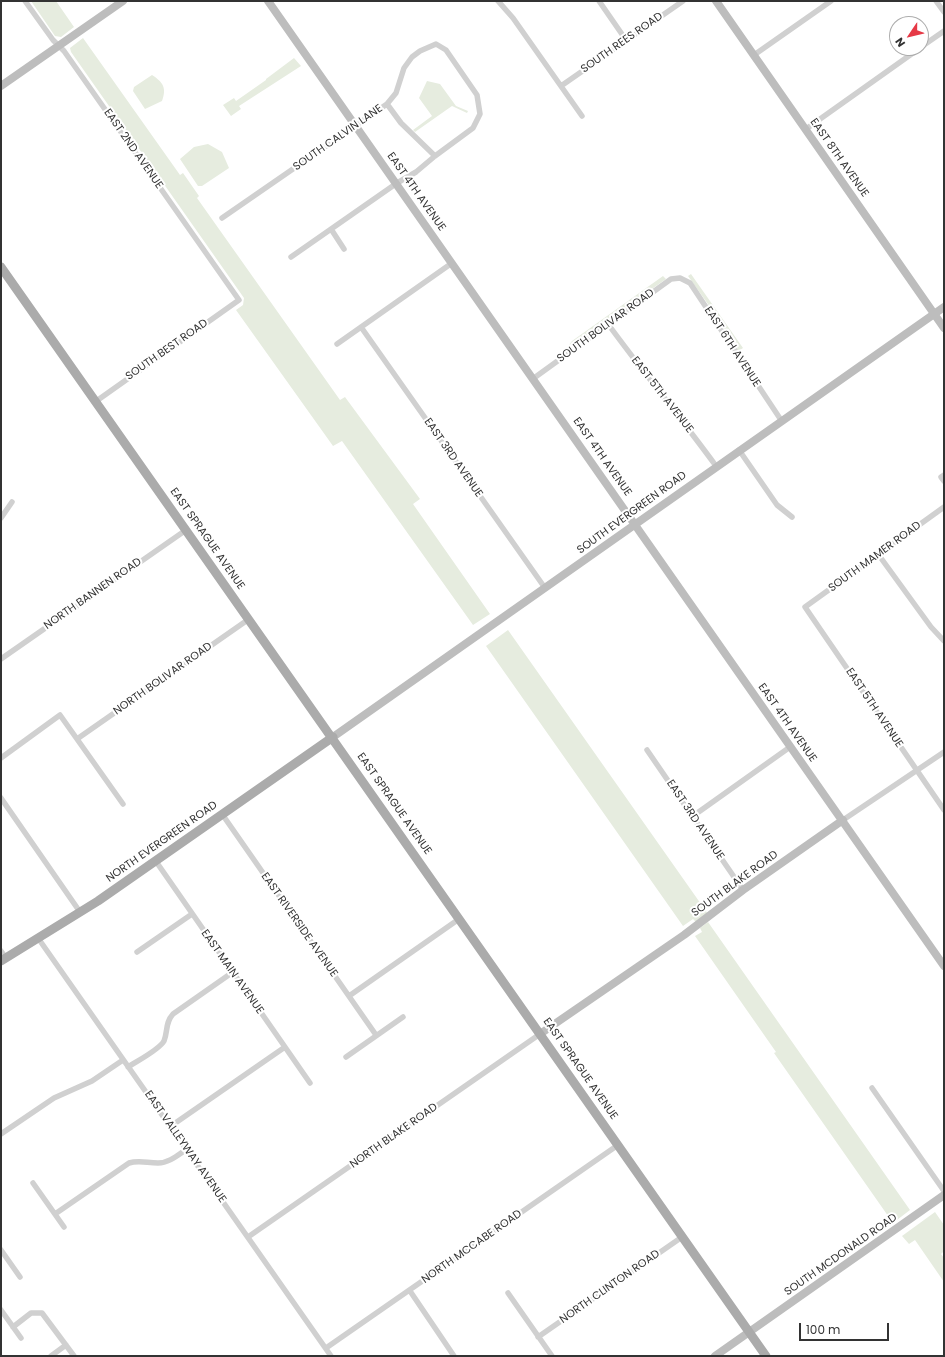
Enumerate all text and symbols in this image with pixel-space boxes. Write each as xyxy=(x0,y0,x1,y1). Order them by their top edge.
street label: SOUTH REES ROAD xyxy=(579,10,665,76)
north arrow xyxy=(889,16,929,56)
text: N xyxy=(891,34,909,50)
street label: SOUTH CALVIN LANE xyxy=(291,102,385,174)
street label: EAST 2ND AVENUE xyxy=(101,107,165,191)
street label: EAST 8TH AVENUE xyxy=(807,116,871,200)
street label: EAST 4TH AVENUE xyxy=(384,150,448,234)
street label: SOUTH BOLIVAR ROAD xyxy=(555,286,657,366)
street label: EAST 6TH AVENUE xyxy=(701,304,763,390)
street label: SOUTH BEST ROAD xyxy=(123,317,211,383)
street label: EAST 5TH AVENUE xyxy=(628,354,696,436)
street label: EAST 4TH AVENUE xyxy=(570,415,634,499)
street label: EAST 3RD AVENUE xyxy=(421,416,485,500)
street label: SOUTH EVERGREEN ROAD xyxy=(575,469,689,557)
street label: EAST SPRAGUE AVENUE xyxy=(167,486,247,592)
street label: SOUTH MAMER ROAD xyxy=(826,519,924,595)
street label: NORTH BANNEN ROAD xyxy=(42,555,144,633)
street label: NORTH BOLIVAR ROAD xyxy=(111,640,215,718)
street label: EAST 5TH AVENUE xyxy=(842,666,906,750)
street label: EAST 4TH AVENUE xyxy=(755,681,819,765)
street label: EAST SPRAGUE AVENUE xyxy=(354,751,434,857)
street label: EAST 3RD AVENUE xyxy=(663,778,727,862)
street label: NORTH EVERGREEN ROAD xyxy=(104,799,220,885)
street label: SOUTH BLAKE ROAD xyxy=(689,848,781,920)
street label: EAST RIVERSIDE AVENUE xyxy=(258,870,340,980)
street label: EAST MAIN AVENUE xyxy=(198,927,266,1017)
street label: EAST SPRAGUE AVENUE xyxy=(540,1016,620,1122)
street label: EAST VALLEYWAY AVENUE xyxy=(141,1088,229,1206)
street label: NORTH BLAKE ROAD xyxy=(348,1101,440,1171)
street label: NORTH MCCABE ROAD xyxy=(419,1207,525,1287)
street label: SOUTH MCDONALD ROAD xyxy=(782,1211,900,1299)
street label: NORTH CLINTON ROAD xyxy=(557,1247,663,1327)
scale bar xyxy=(801,1315,891,1341)
text: 100 m xyxy=(806,1321,840,1338)

